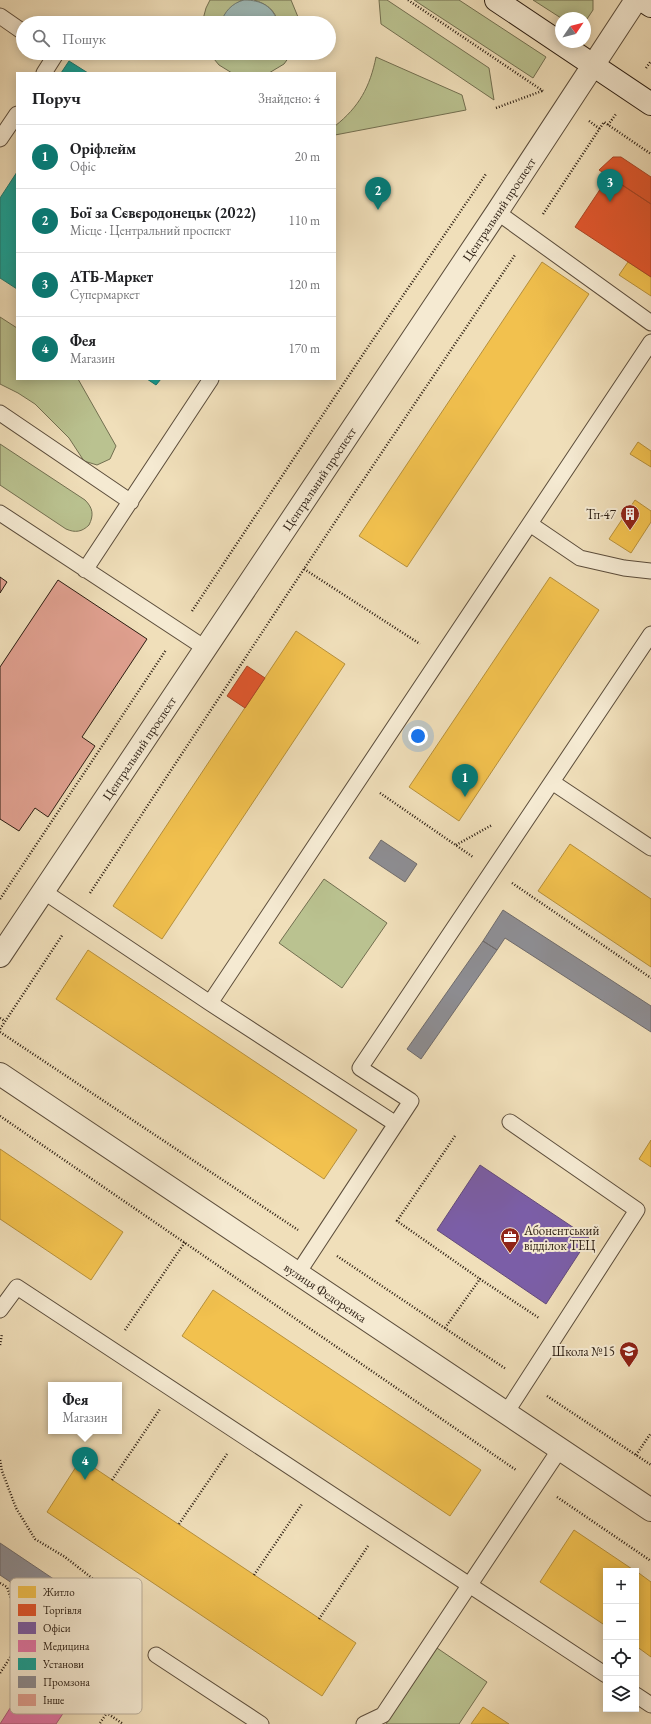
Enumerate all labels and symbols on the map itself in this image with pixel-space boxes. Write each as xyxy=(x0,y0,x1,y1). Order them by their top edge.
north arrow xyxy=(555,12,591,48)
street label: Центральний проспект xyxy=(458,154,540,265)
pin: 3 xyxy=(597,169,623,202)
pin: 2 xyxy=(365,177,391,210)
street label: Центральний проспект xyxy=(278,423,360,534)
building icon: Тп-47 xyxy=(619,503,641,531)
place label: Тп-47 xyxy=(586,506,617,523)
street label: Центральний проспект xyxy=(98,693,180,804)
your location xyxy=(408,726,428,746)
pin: 1 xyxy=(452,764,478,797)
place label: Абонентський відділок ТЕЦ xyxy=(523,1222,599,1254)
office icon: Абонентський відділок ТЕЦ xyxy=(499,1226,521,1254)
street label: вулиця Федоренка xyxy=(281,1259,371,1327)
school or university icon: Школа №15 xyxy=(618,1340,640,1368)
place label: Школа №15 xyxy=(552,1343,615,1360)
pin: 4 xyxy=(72,1447,98,1480)
legend xyxy=(10,1578,142,1714)
text: Житло xyxy=(42,1585,75,1599)
text: Торгівля xyxy=(43,1603,82,1617)
text: Офіси xyxy=(43,1621,71,1635)
text: Медицина xyxy=(43,1639,90,1653)
text: Установи xyxy=(42,1657,84,1671)
text: Промзона xyxy=(43,1675,90,1689)
text: Інше xyxy=(43,1693,65,1707)

